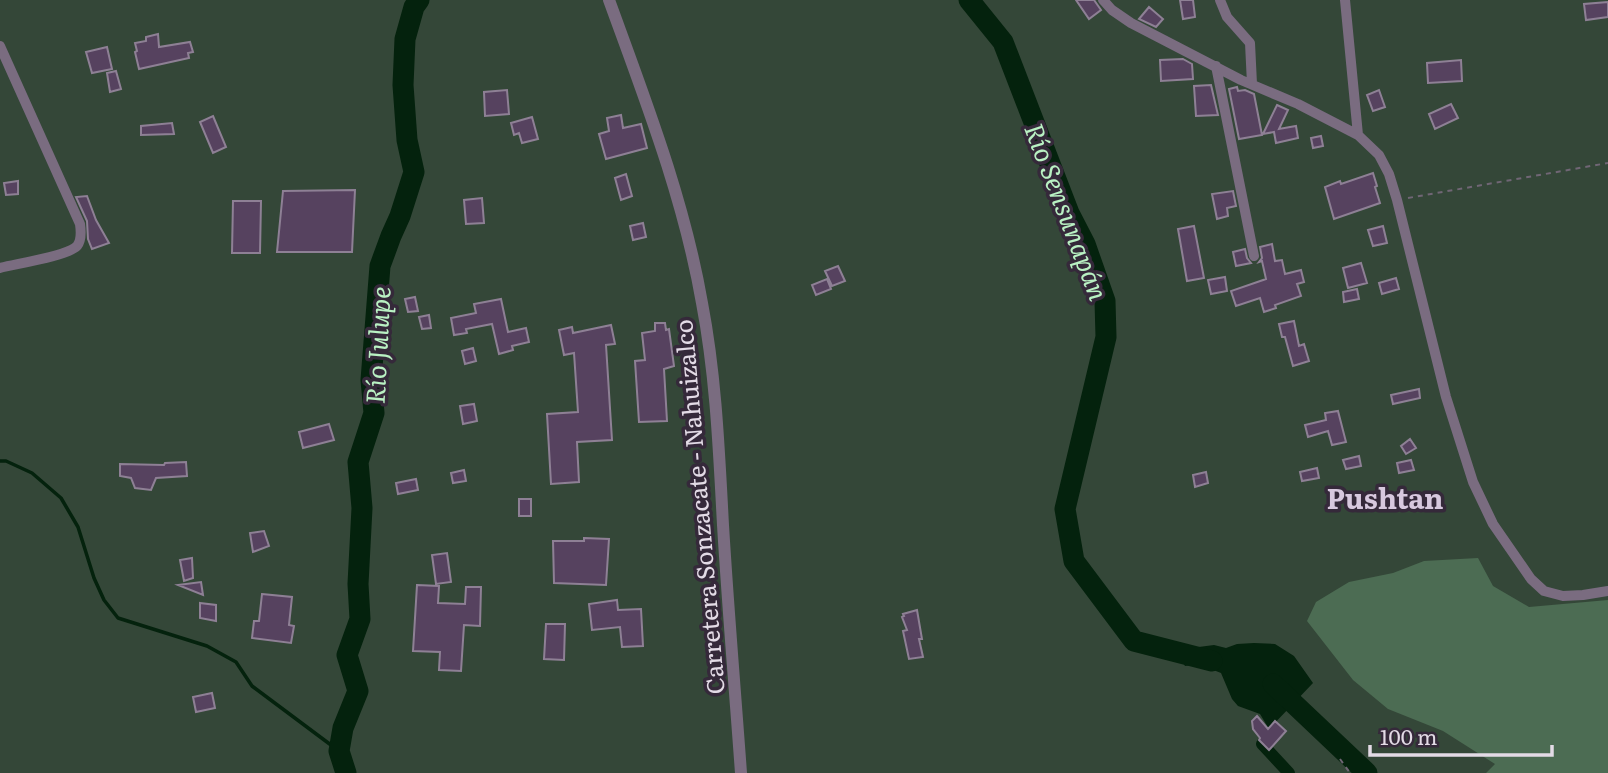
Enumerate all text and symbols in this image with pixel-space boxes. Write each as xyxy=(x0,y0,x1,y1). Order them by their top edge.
water label: Río Sensunapán xyxy=(1016,117,1120,306)
water label: Río Julupe xyxy=(353,285,399,405)
street label: Carretera Sonzacate - Nahuizalco xyxy=(664,318,732,696)
district label: Pushtan xyxy=(1326,476,1444,518)
scale bar xyxy=(1370,714,1552,758)
text: 100 m xyxy=(1380,720,1437,751)

